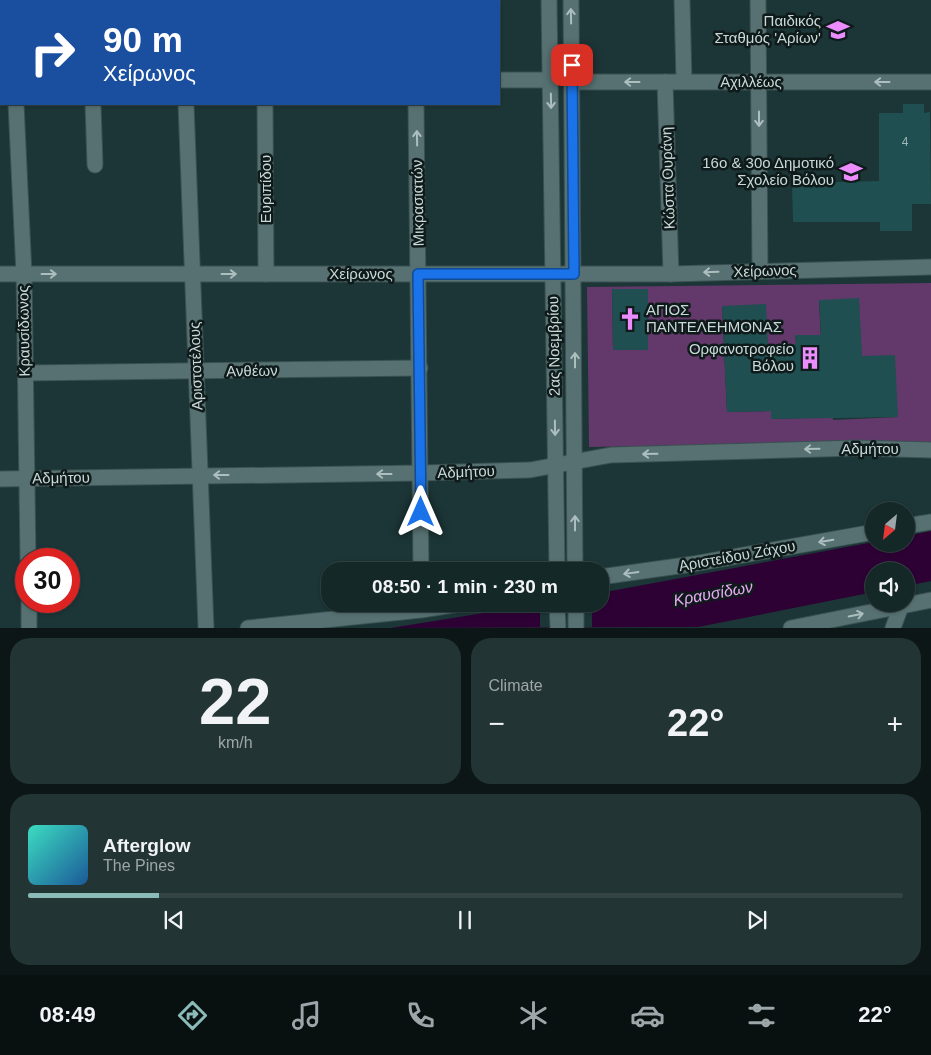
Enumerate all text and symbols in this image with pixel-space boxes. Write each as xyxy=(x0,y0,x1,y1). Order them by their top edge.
one-way arrow xyxy=(566,8,576,24)
place label: Παιδικός Σταθμός 'Αρίων' xyxy=(715,12,821,46)
school or university icon: Παιδικός Σταθμός 'Αρίων' xyxy=(825,17,851,43)
icon: right xyxy=(20,20,85,85)
text: 90 m xyxy=(103,20,183,59)
pin xyxy=(551,44,593,86)
icon: arrive xyxy=(558,51,586,79)
text: Χείρωνος xyxy=(103,61,196,86)
street label: Αχιλλέως xyxy=(720,73,782,90)
one-way arrow xyxy=(625,77,641,87)
one-way arrow xyxy=(875,77,891,87)
one-way arrow xyxy=(546,92,556,109)
one-way arrow xyxy=(754,110,764,126)
street label: Κώστα Ουράνη xyxy=(657,127,678,229)
one-way arrow xyxy=(412,130,422,146)
house number: 4 xyxy=(902,135,909,149)
place label: 16ο & 30ο Δημοτικό Σχολείο Βόλου xyxy=(702,154,834,188)
street label: Ευριπίδου xyxy=(257,155,274,223)
school or university icon: 16ο & 30ο Δημοτικό Σχολείο Βόλου xyxy=(838,159,864,185)
street label: Μικρασιατών xyxy=(408,160,427,247)
street label: Χείρωνος xyxy=(733,261,797,280)
street label: Χείρωνος xyxy=(329,265,393,282)
one-way arrow xyxy=(703,268,719,277)
one-way arrow xyxy=(40,269,56,279)
one-way arrow xyxy=(220,269,236,279)
street label: Κραυσίδωνος xyxy=(14,285,33,377)
street label: 2ας Νοεμβρίου xyxy=(544,296,563,396)
place label: ΑΓΙΟΣ ΠΑΝΤΕΛΕΗΜΟΝΑΣ xyxy=(646,301,782,335)
church icon: ΑΓΙΟΣ ΠΑΝΤΕΛΕΗΜΟΝΑΣ xyxy=(617,306,643,332)
street label: Αριστοτέλους xyxy=(185,321,206,411)
place label: Ορφανοτροφείο Βόλου xyxy=(689,340,794,374)
building icon: Ορφανοτροφείο Βόλου xyxy=(797,345,823,371)
one-way arrow xyxy=(570,352,579,368)
street label: Ανθέων xyxy=(226,362,278,379)
one-way arrow xyxy=(550,420,560,436)
street label: Αδμήτου xyxy=(841,440,899,457)
one-way arrow xyxy=(805,445,821,454)
one-way arrow xyxy=(642,449,658,458)
street label: Αδμήτου xyxy=(437,462,495,481)
street label: Αδμήτου xyxy=(32,468,90,487)
one-way arrow xyxy=(376,469,392,478)
one-way arrow xyxy=(214,470,230,480)
position arrow xyxy=(394,485,446,537)
north arrow xyxy=(865,502,915,552)
map controls xyxy=(865,502,915,612)
one-way arrow xyxy=(570,515,580,531)
one-way arrow xyxy=(818,536,834,546)
street label: Αριστείδου Ζάχου xyxy=(677,537,796,574)
speed limit sign: 30 xyxy=(15,548,80,613)
button: sound xyxy=(865,562,915,612)
one-way arrow xyxy=(623,568,639,578)
text: 08:50 · 1 min · 230 m xyxy=(372,576,558,597)
water label: Κραυσίδων xyxy=(672,578,754,609)
one-way arrow xyxy=(848,610,864,619)
text: 22 xyxy=(199,665,271,738)
text: Climate xyxy=(489,677,543,694)
text: 22° xyxy=(667,702,724,744)
text: − xyxy=(489,708,505,739)
text: + xyxy=(887,708,903,739)
text: km/h xyxy=(218,734,253,751)
text: Afterglow xyxy=(103,835,191,856)
text: The Pines xyxy=(103,857,175,874)
icon: previous xyxy=(160,906,188,934)
icon: pause xyxy=(451,906,479,934)
icon: next xyxy=(743,906,771,934)
icon: directions xyxy=(175,998,210,1033)
icon: music xyxy=(289,998,324,1033)
icon: phone xyxy=(403,998,438,1033)
icon: climate xyxy=(516,998,551,1033)
icon: car xyxy=(630,998,665,1033)
icon: filters xyxy=(744,998,779,1033)
text: 08:49 xyxy=(39,1002,96,1027)
text: 22° xyxy=(858,1002,891,1027)

